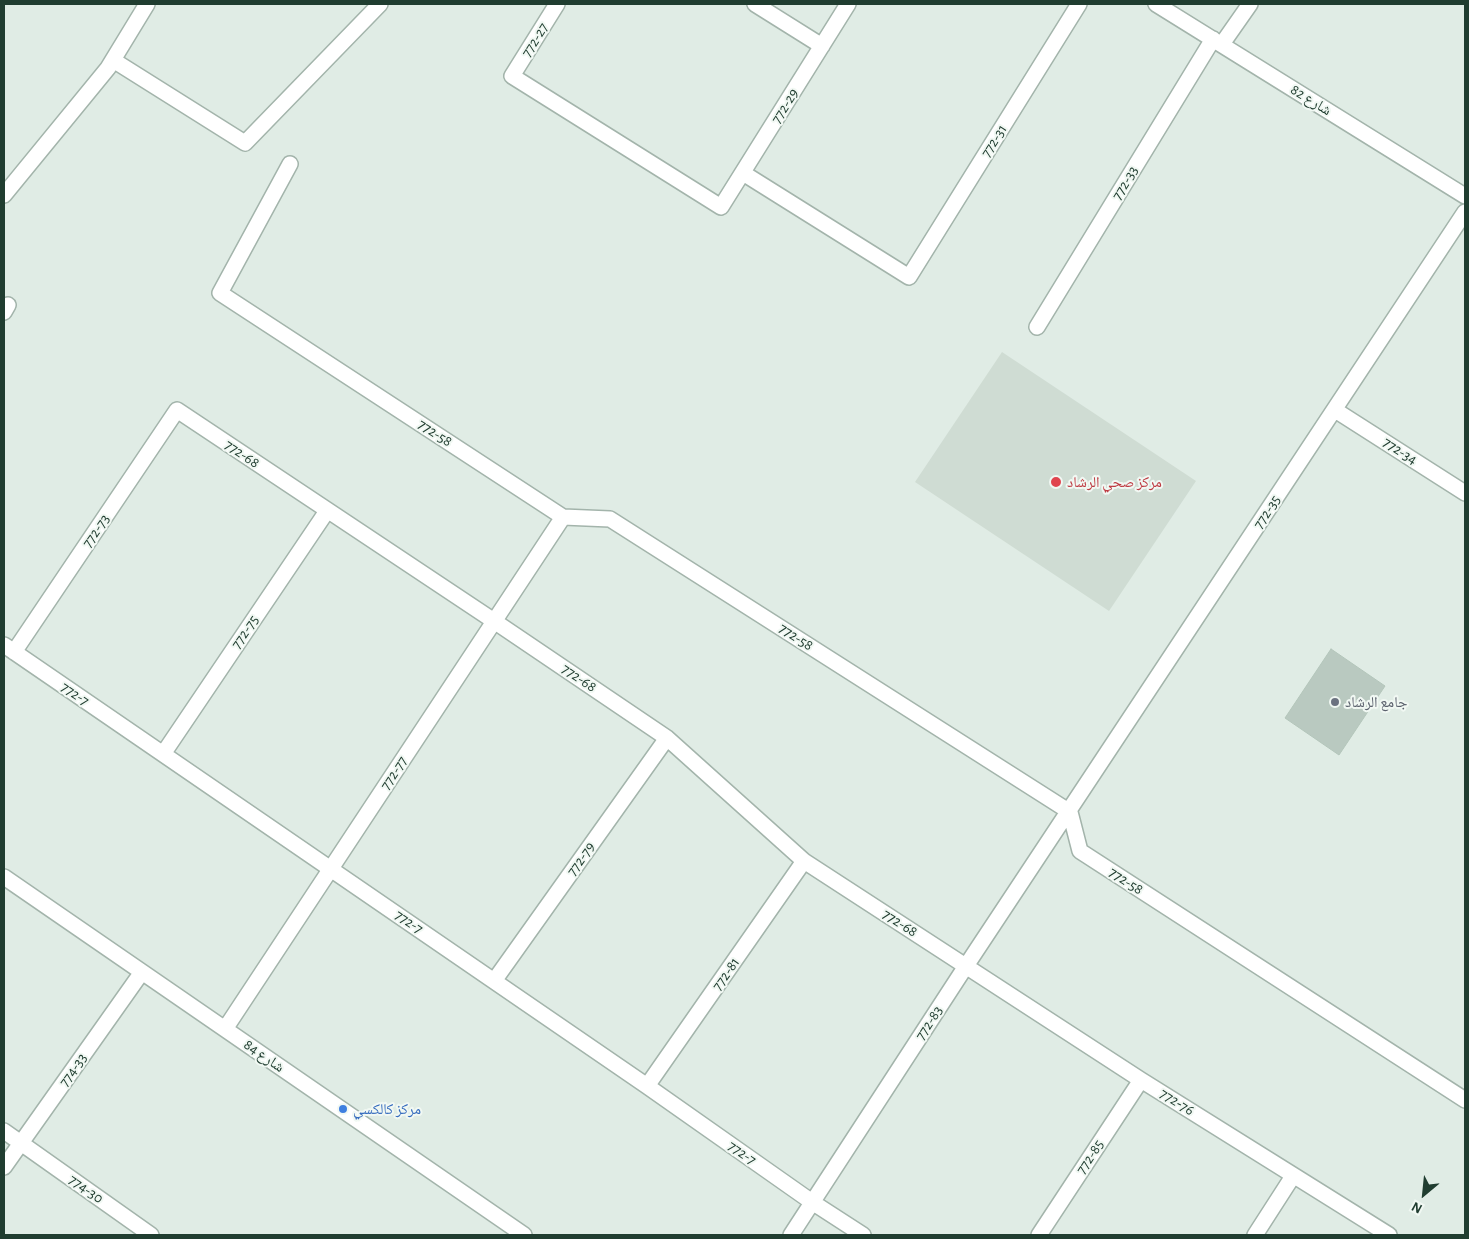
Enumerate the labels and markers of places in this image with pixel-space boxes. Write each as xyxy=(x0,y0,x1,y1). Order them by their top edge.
place label: مركز صحي الرشاد xyxy=(1067,473,1162,491)
marker: مركز صحي الرشاد xyxy=(1049,475,1063,489)
place label: جامع الرشاد xyxy=(1345,693,1407,711)
marker: جامع الرشاد xyxy=(1329,696,1341,708)
place label: مركز كالكسي xyxy=(353,1100,421,1118)
marker: مركز كالكسي xyxy=(337,1103,349,1115)

